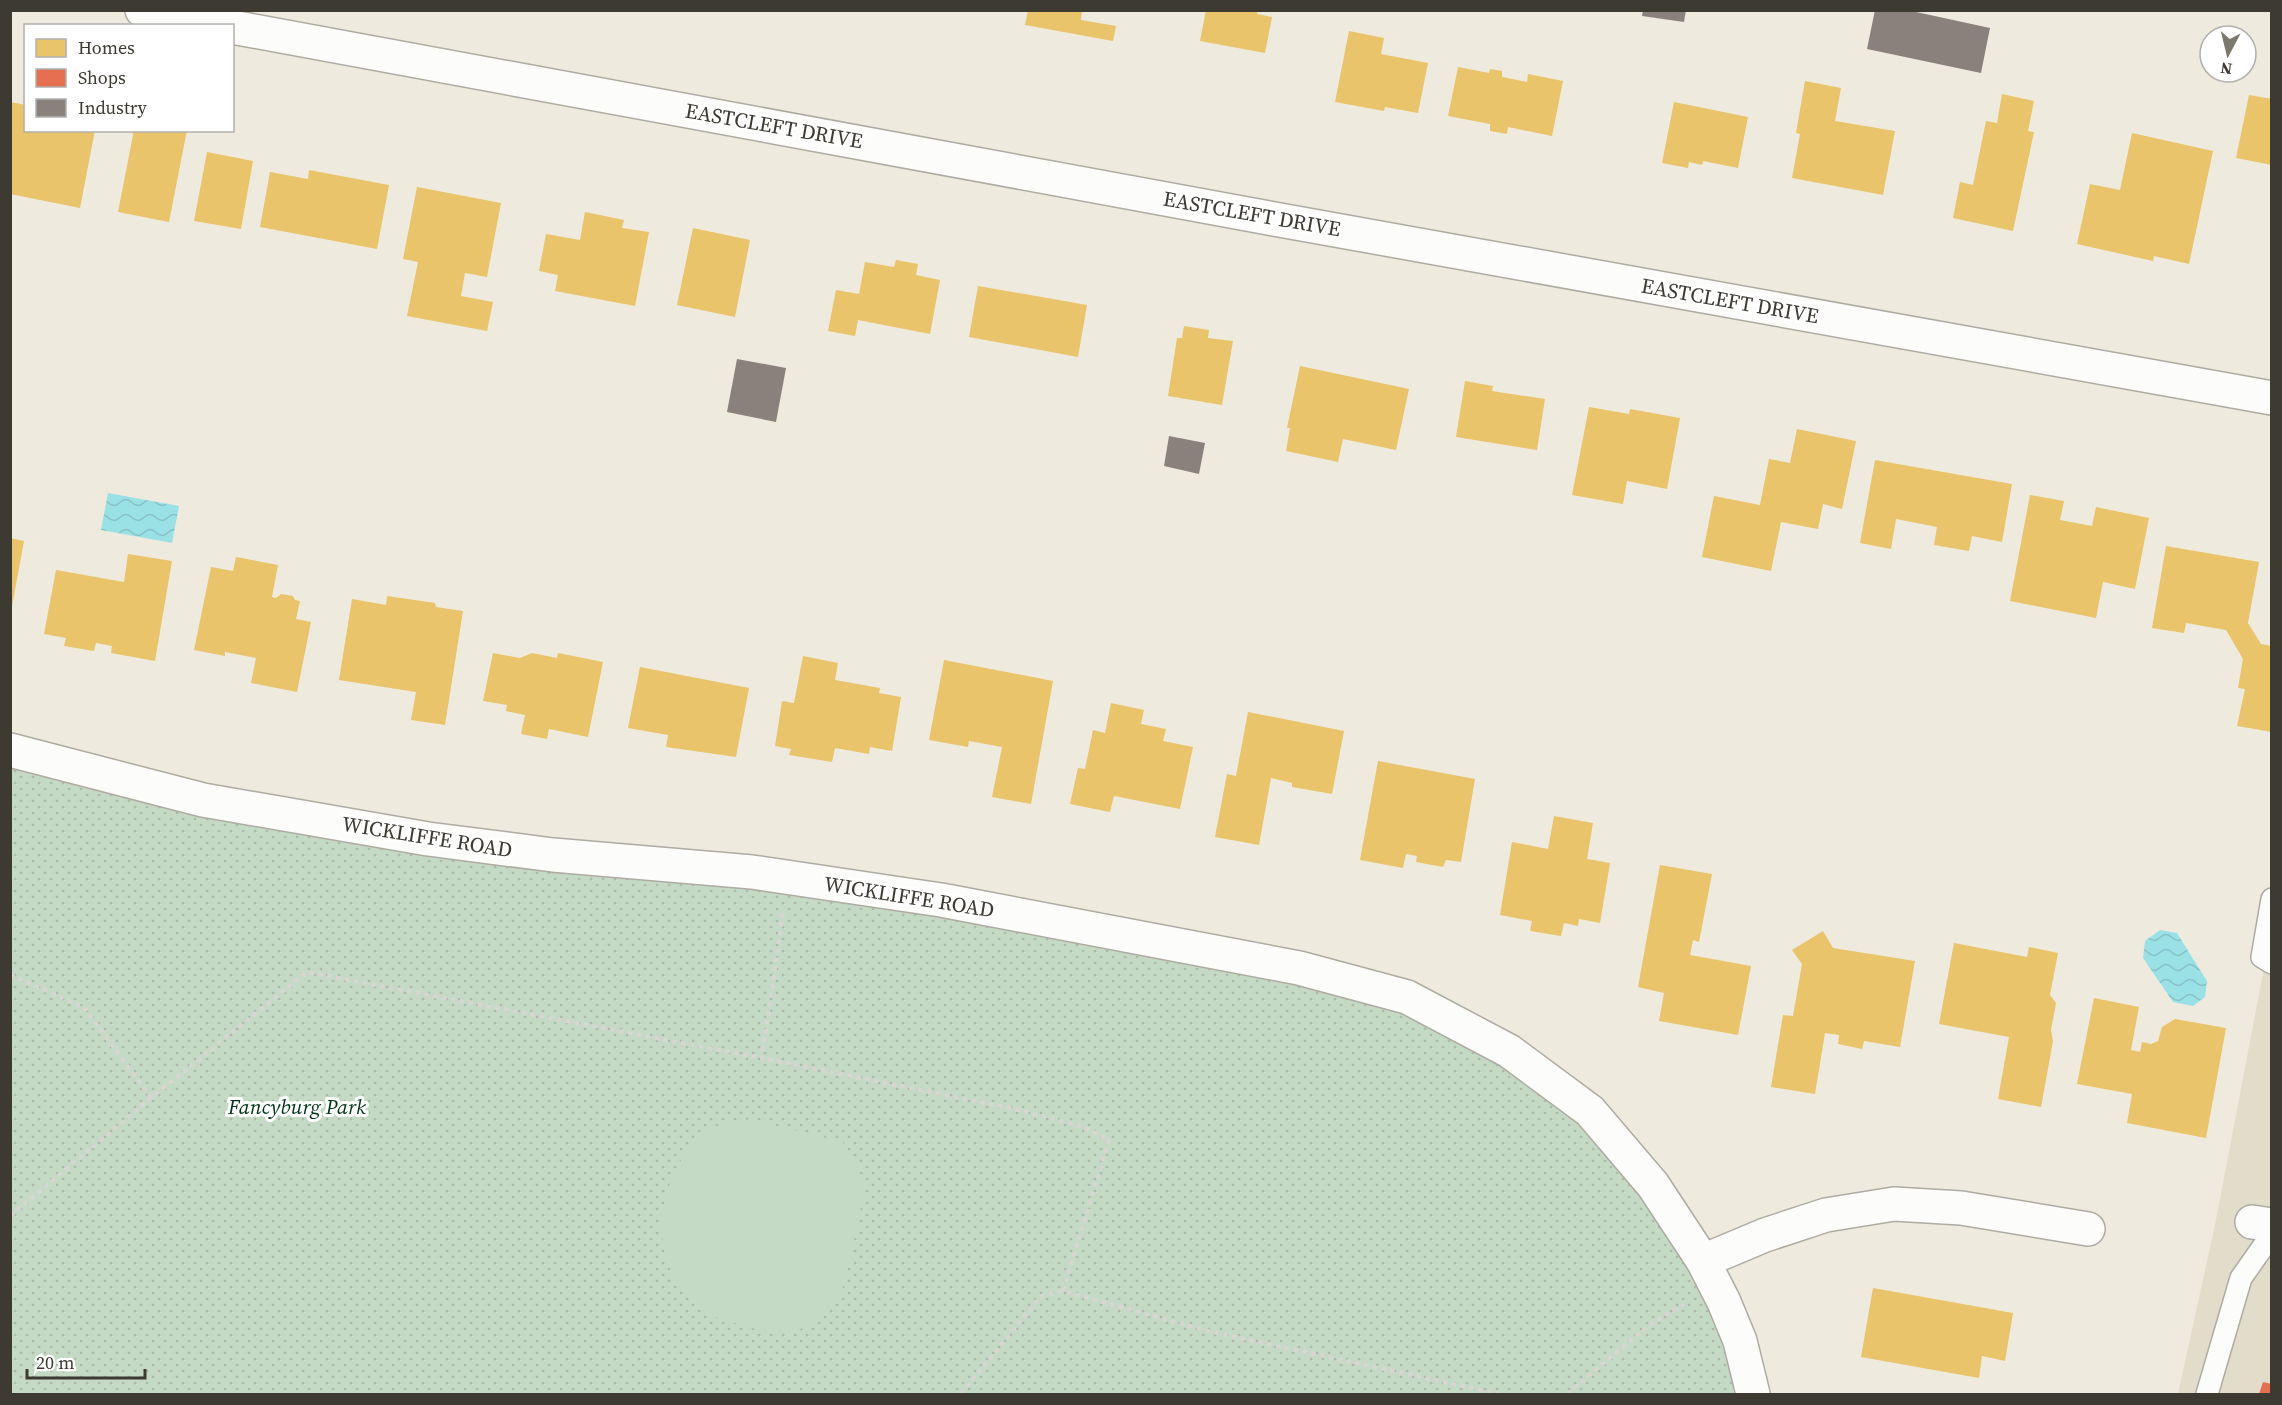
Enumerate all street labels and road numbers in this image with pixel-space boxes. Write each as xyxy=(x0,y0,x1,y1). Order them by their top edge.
street label: EASTCLEFT DRIVE xyxy=(683,96,865,155)
street label: EASTCLEFT DRIVE xyxy=(1161,184,1343,243)
street label: EASTCLEFT DRIVE xyxy=(1639,271,1821,330)
street label: WICKLIFFE ROAD xyxy=(340,809,514,864)
street label: WICKLIFFE ROAD xyxy=(822,869,996,924)

